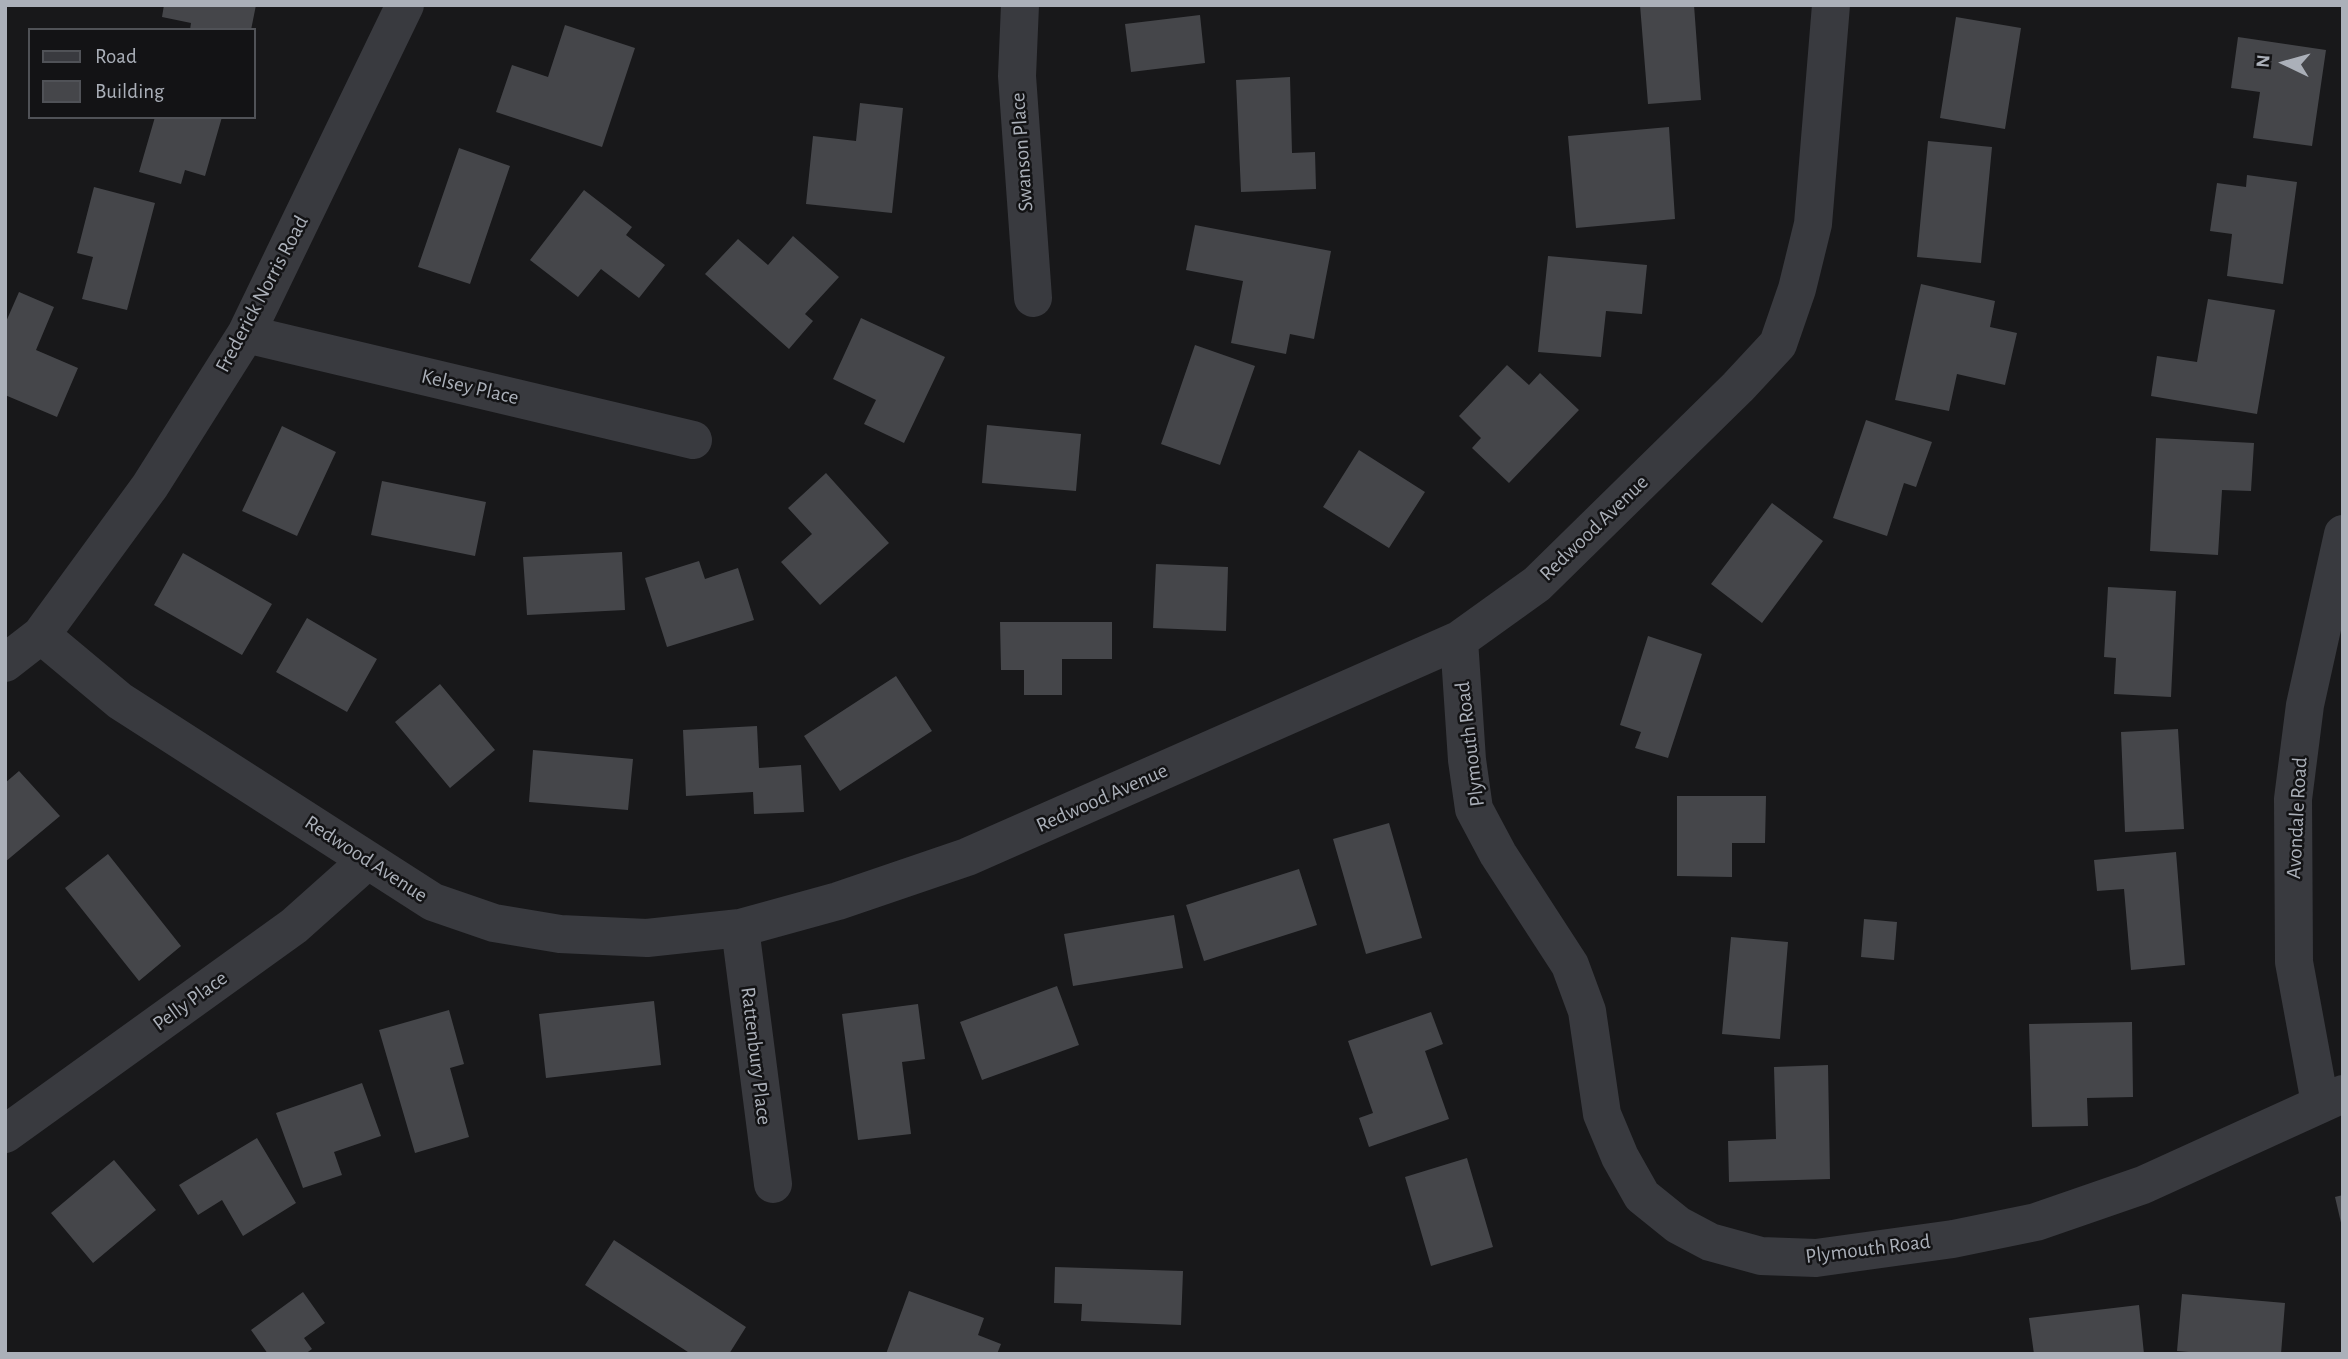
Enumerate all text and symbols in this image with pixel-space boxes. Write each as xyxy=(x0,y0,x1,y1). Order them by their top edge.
legend xyxy=(28,28,256,119)
north arrow xyxy=(2250,28,2320,98)
text: Road xyxy=(95,46,137,67)
text: N xyxy=(2254,54,2274,69)
text: Building xyxy=(95,81,164,102)
street label: Swanson Place xyxy=(1005,92,1039,212)
street label: Frederick Norris Road xyxy=(210,211,314,377)
street label: Kelsey Place xyxy=(419,364,521,410)
street label: Redwood Avenue xyxy=(1534,470,1654,586)
street label: Plymouth Road xyxy=(1450,680,1490,808)
street label: Avondale Road xyxy=(2281,756,2313,880)
street label: Redwood Avenue xyxy=(1032,758,1172,838)
street label: Redwood Avenue xyxy=(300,810,432,908)
street label: Pelly Place xyxy=(148,966,232,1036)
street label: Rattenbury Place xyxy=(735,986,777,1126)
street label: Plymouth Road xyxy=(1804,1229,1932,1269)

